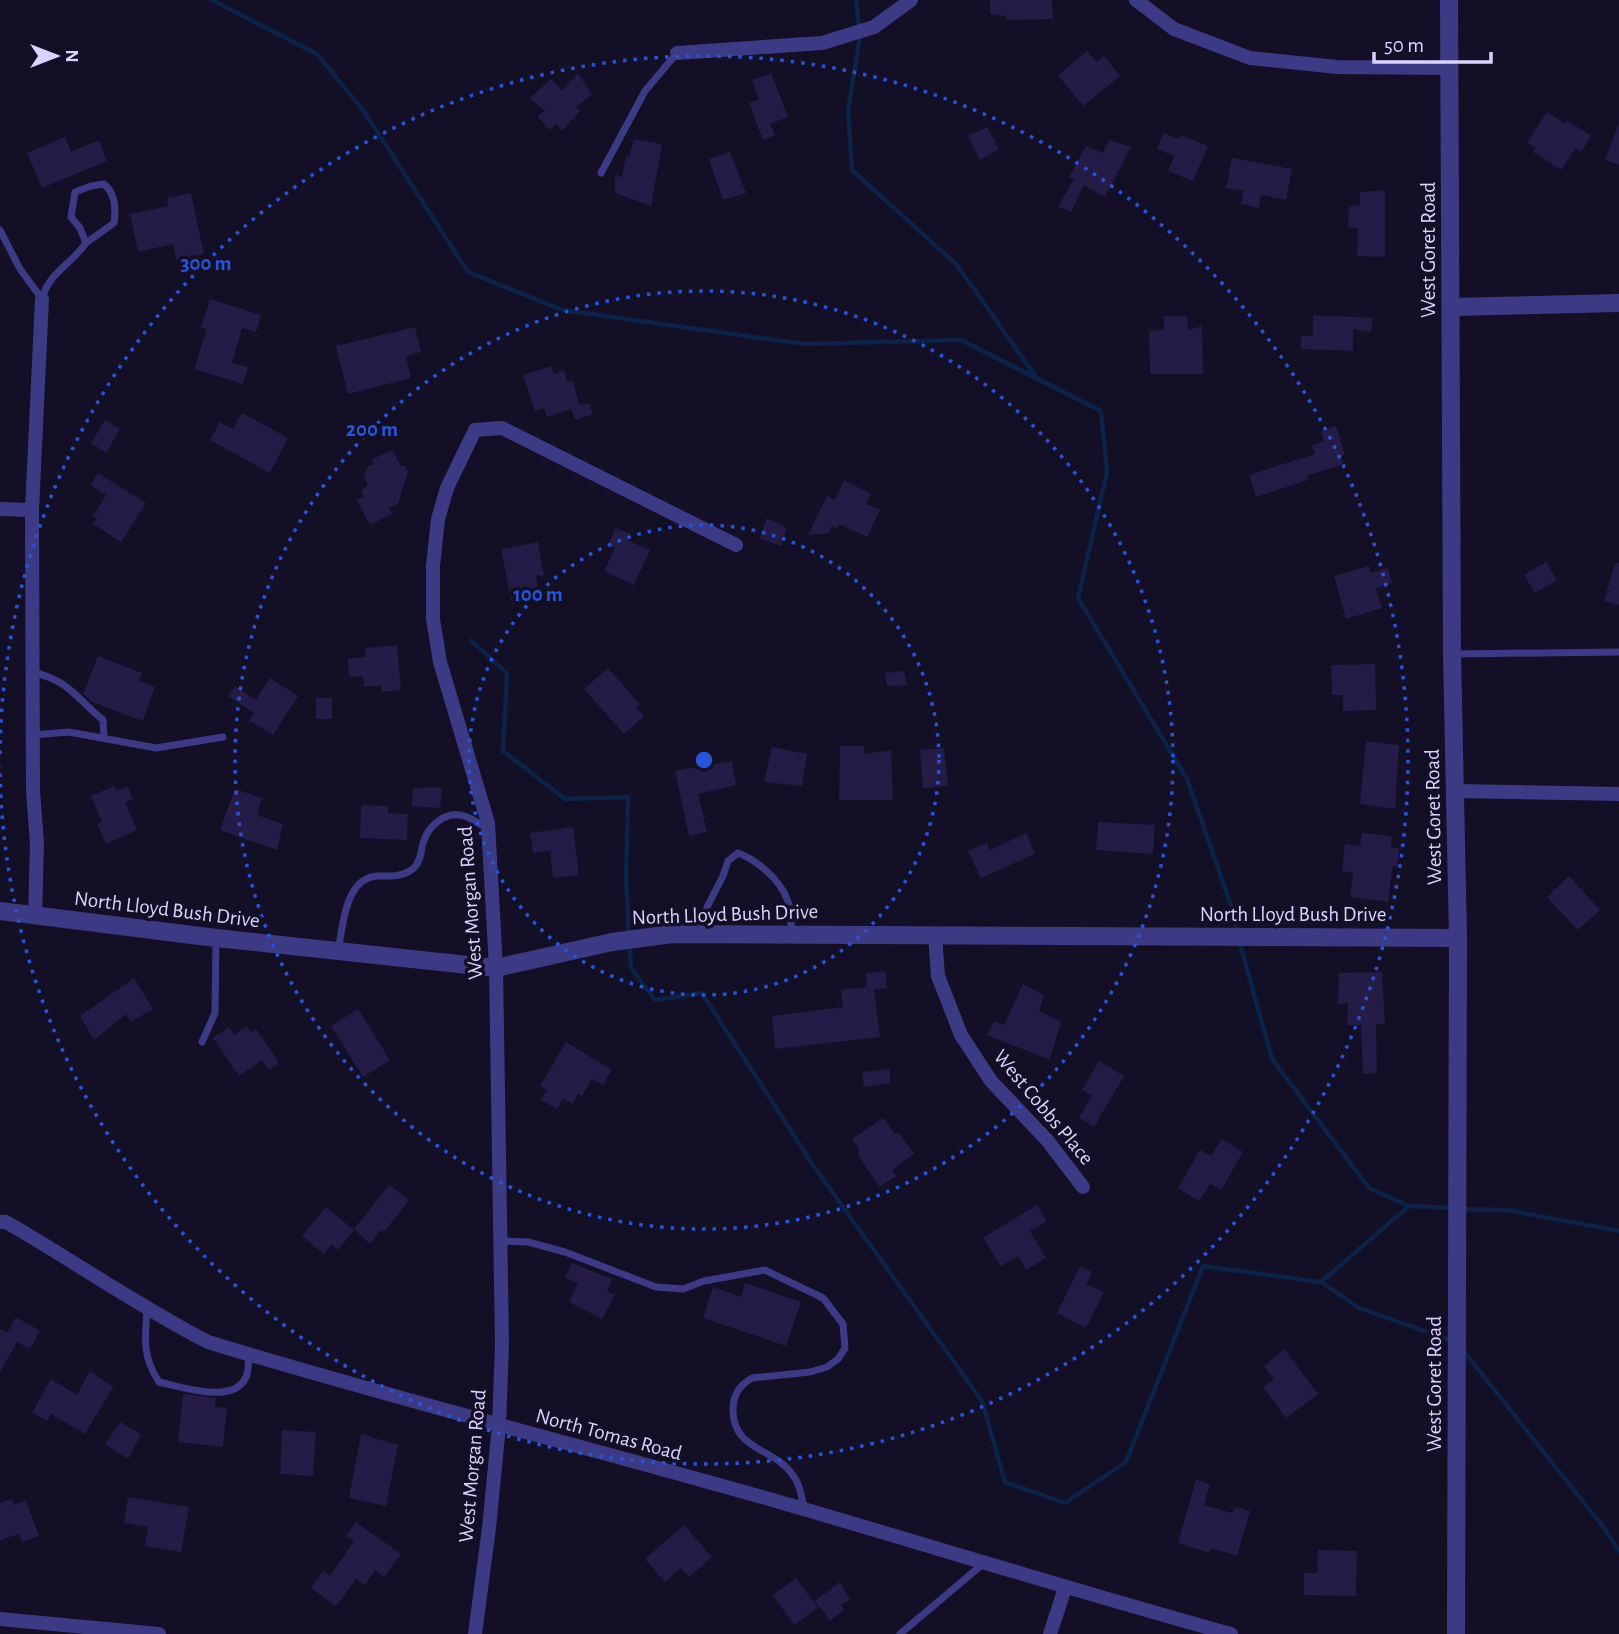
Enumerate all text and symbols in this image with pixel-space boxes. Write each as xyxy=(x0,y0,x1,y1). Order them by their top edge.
north arrow xyxy=(21,21,91,91)
scale bar xyxy=(1374,21,1491,65)
text: 50 m xyxy=(1384,35,1424,56)
text: N xyxy=(62,49,81,63)
street label: West Goret Road xyxy=(1418,182,1439,318)
text: 300 m xyxy=(180,253,232,274)
text: 200 m xyxy=(346,419,398,440)
text: 100 m xyxy=(513,584,563,605)
centre of rings xyxy=(692,748,716,772)
street label: West Goret Road xyxy=(1422,749,1445,885)
street label: West Morgan Road xyxy=(455,825,486,981)
street label: North Lloyd Bush Drive xyxy=(73,888,261,931)
street label: North Lloyd Bush Drive xyxy=(631,901,819,928)
street label: North Lloyd Bush Drive xyxy=(1200,904,1386,925)
street label: West Cobbs Place xyxy=(990,1046,1098,1169)
street label: West Goret Road xyxy=(1424,1316,1445,1452)
street label: West Morgan Road xyxy=(455,1388,490,1544)
street label: North Tomas Road xyxy=(534,1405,684,1464)

